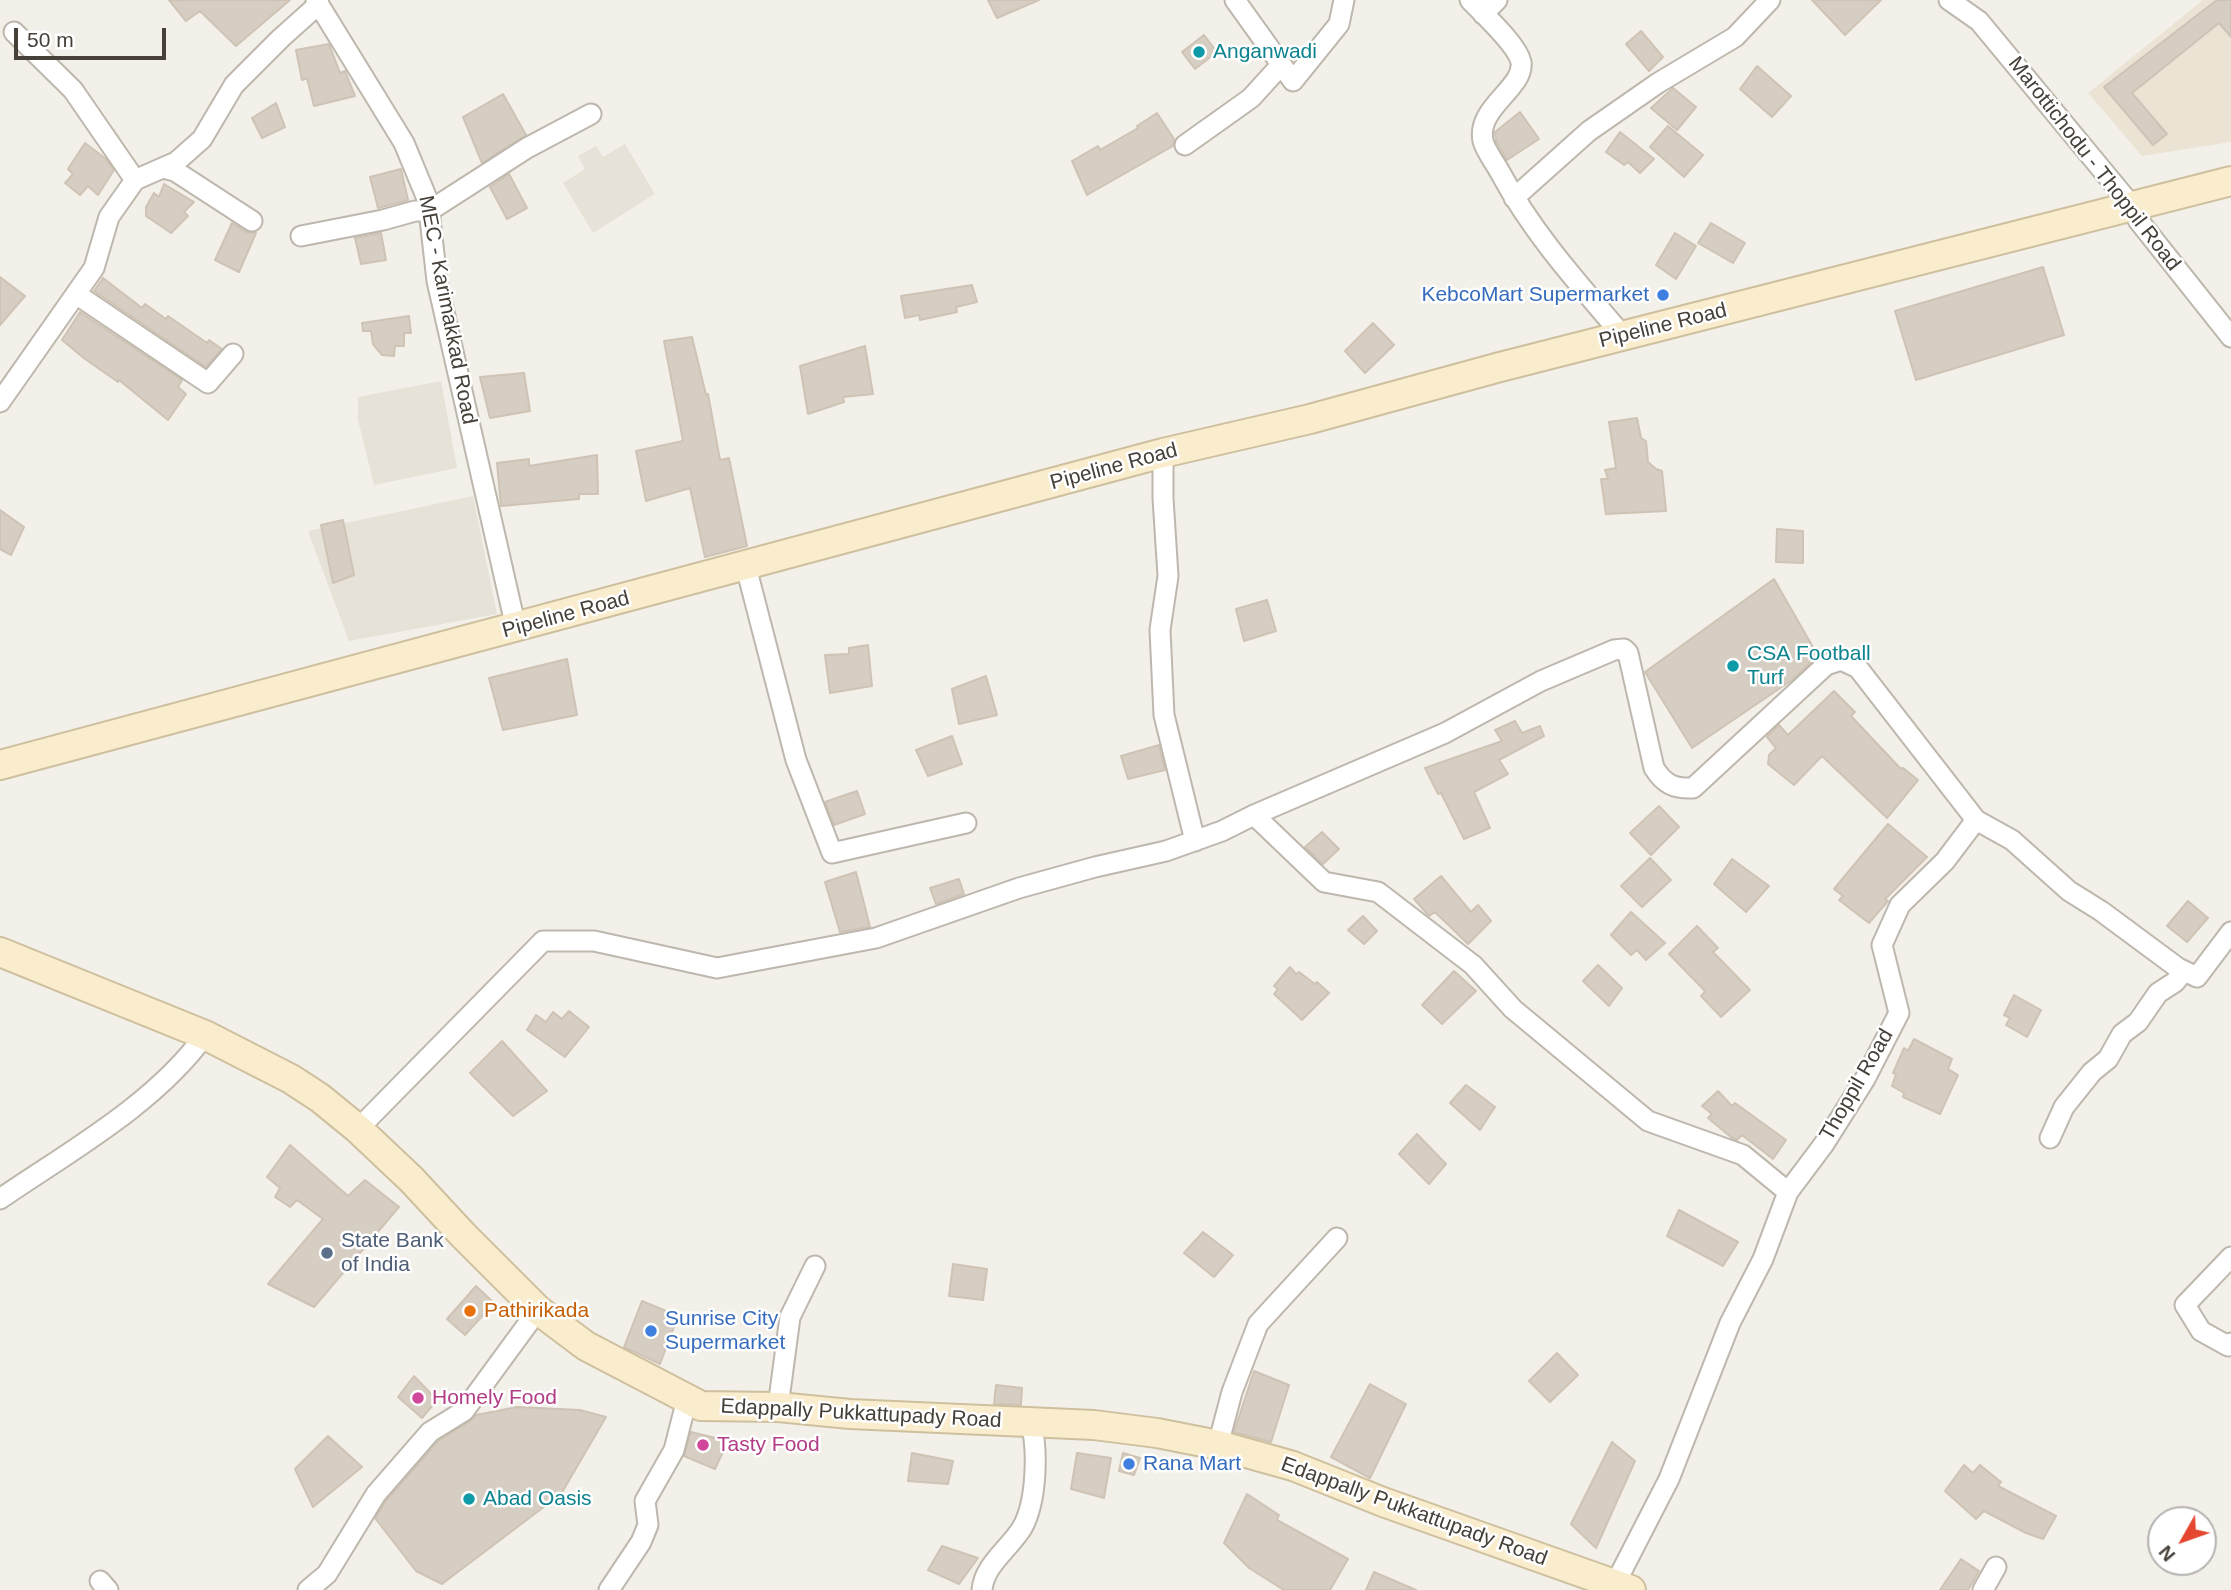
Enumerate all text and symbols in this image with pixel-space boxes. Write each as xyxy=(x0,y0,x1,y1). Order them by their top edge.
scale bar xyxy=(18,14,170,58)
text: 50 m xyxy=(27,28,74,51)
place label: Anganwadi xyxy=(1213,39,1317,65)
marker: Anganwadi xyxy=(1191,44,1207,60)
street label: Marottichodu - Thoppil Road xyxy=(2003,52,2185,276)
street label: MEC - Karimakkad Road xyxy=(412,194,482,426)
place label: KebcoMart Supermarket xyxy=(1421,282,1649,308)
marker: KebcoMart Supermarket xyxy=(1655,287,1671,303)
street label: Pipeline Road xyxy=(1597,298,1729,354)
street label: Pipeline Road xyxy=(1048,438,1180,496)
street label: Pipeline Road xyxy=(500,586,632,644)
place label: CSA Football Turf xyxy=(1747,641,1871,691)
marker: CSA Football Turf xyxy=(1725,658,1741,674)
street label: Thoppil Road xyxy=(1815,1025,1899,1145)
place label: State Bank of India xyxy=(341,1228,444,1278)
marker: State Bank of India xyxy=(319,1245,335,1261)
place label: Pathirikada xyxy=(484,1298,589,1324)
marker: Pathirikada xyxy=(462,1303,478,1319)
place label: Sunrise City Supermarket xyxy=(665,1306,785,1356)
marker: Sunrise City Supermarket xyxy=(643,1323,659,1339)
place label: Homely Food xyxy=(432,1385,557,1411)
marker: Homely Food xyxy=(410,1390,426,1406)
street label: Edappally Pukkattupady Road xyxy=(720,1394,1002,1434)
place label: Tasty Food xyxy=(717,1432,820,1458)
marker: Tasty Food xyxy=(695,1437,711,1453)
place label: Rana Mart xyxy=(1143,1451,1241,1477)
street label: Edappally Pukkattupady Road xyxy=(1277,1452,1551,1572)
marker: Rana Mart xyxy=(1121,1456,1137,1472)
place label: Abad Oasis xyxy=(483,1486,592,1512)
marker: Abad Oasis xyxy=(461,1491,477,1507)
north arrow xyxy=(2147,1506,2217,1576)
text: N xyxy=(2155,1542,2180,1566)

